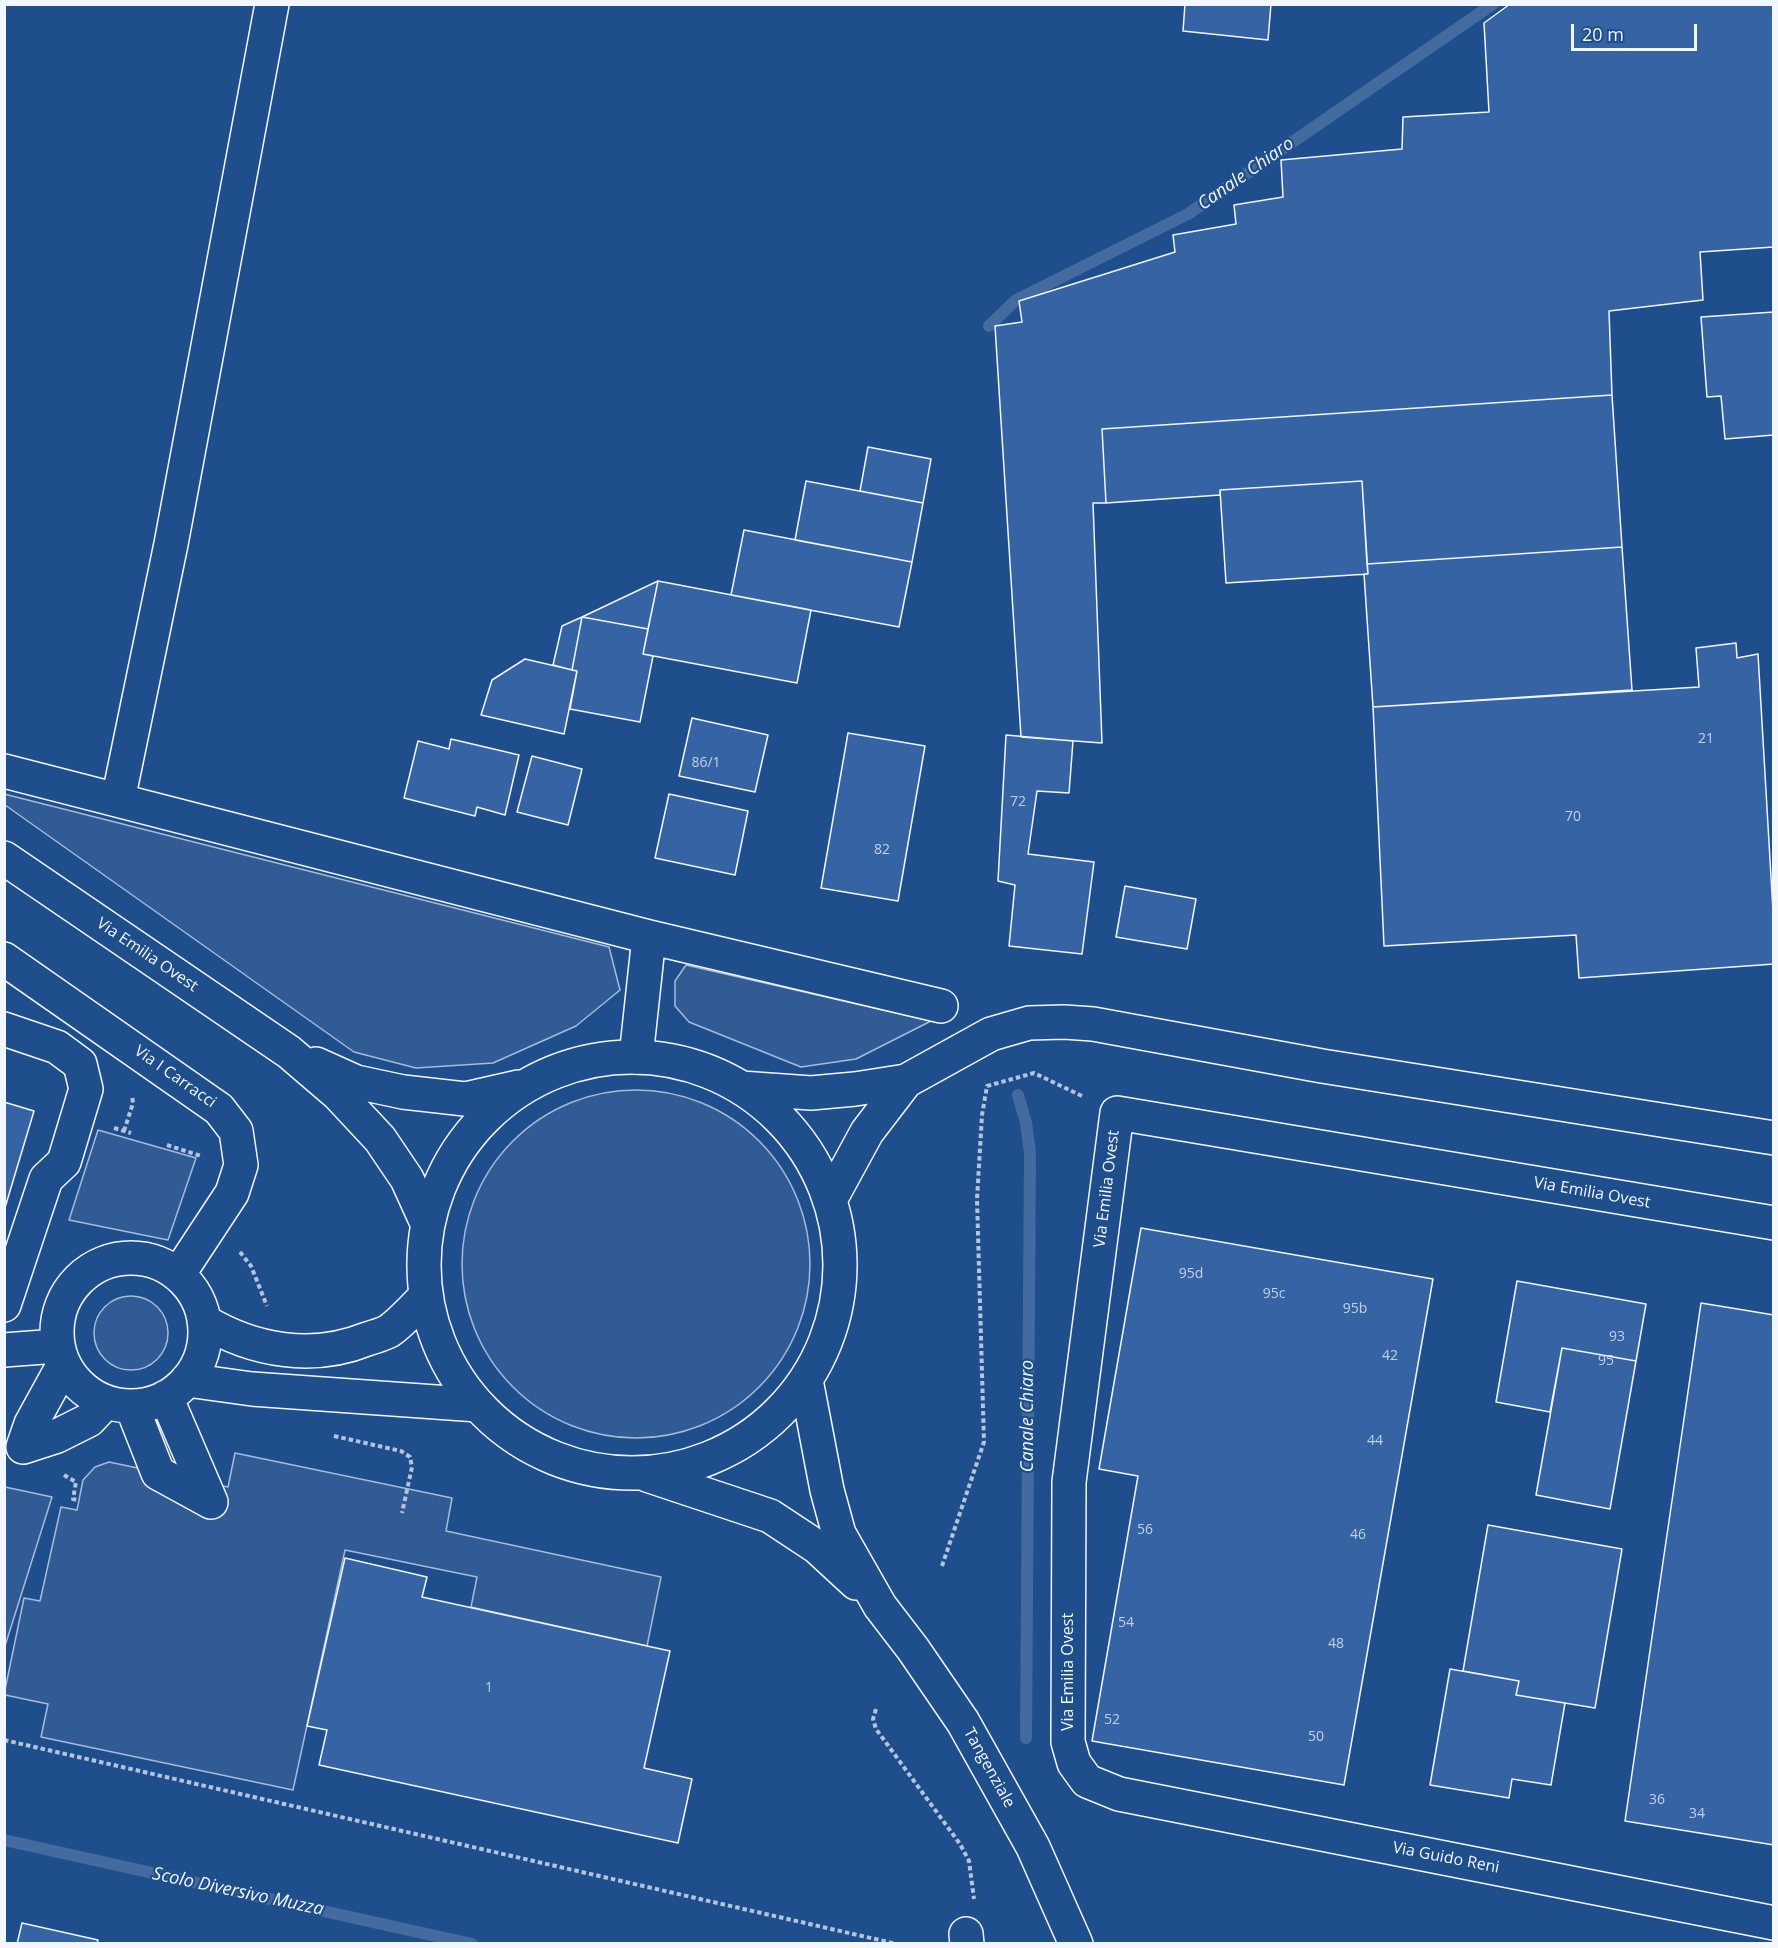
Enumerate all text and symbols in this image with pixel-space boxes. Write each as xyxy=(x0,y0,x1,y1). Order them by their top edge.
scale bar xyxy=(1574,12,1700,50)
text: 20 m xyxy=(1582,22,1624,46)
water label: Canale Chiaro xyxy=(1194,133,1298,215)
house number: 21 xyxy=(1698,731,1714,747)
house number: 86/1 xyxy=(691,755,721,771)
house number: 72 xyxy=(1010,794,1026,810)
house number: 70 xyxy=(1565,809,1581,825)
house number: 82 xyxy=(874,842,890,858)
street label: Via Emilia Ovest xyxy=(93,914,201,996)
street label: Via I Carracci xyxy=(130,1042,220,1112)
street label: Via Emilia Ovest xyxy=(1090,1129,1124,1249)
street label: Via Emilia Ovest xyxy=(1532,1173,1652,1213)
house number: 95d xyxy=(1179,1266,1203,1282)
house number: 95c xyxy=(1263,1286,1285,1302)
house number: 95b xyxy=(1343,1301,1367,1317)
house number: 93 xyxy=(1609,1329,1625,1345)
house number: 42 xyxy=(1382,1348,1398,1364)
house number: 95 xyxy=(1598,1353,1614,1369)
water label: Canale Chiaro xyxy=(1017,1360,1039,1472)
house number: 44 xyxy=(1367,1433,1383,1449)
house number: 56 xyxy=(1137,1522,1153,1538)
house number: 46 xyxy=(1350,1527,1366,1543)
street label: Via Emilia Ovest xyxy=(1058,1613,1078,1731)
house number: 54 xyxy=(1118,1615,1134,1631)
house number: 48 xyxy=(1328,1636,1344,1652)
house number: 1 xyxy=(485,1680,493,1696)
house number: 52 xyxy=(1104,1712,1120,1728)
street label: Tangenziale xyxy=(959,1725,1019,1811)
house number: 50 xyxy=(1308,1729,1324,1745)
house number: 36 xyxy=(1649,1792,1665,1808)
house number: 34 xyxy=(1689,1806,1705,1822)
street label: Via Guido Reni xyxy=(1391,1838,1501,1878)
water label: Scolo Diversivo Muzza xyxy=(150,1863,326,1921)

